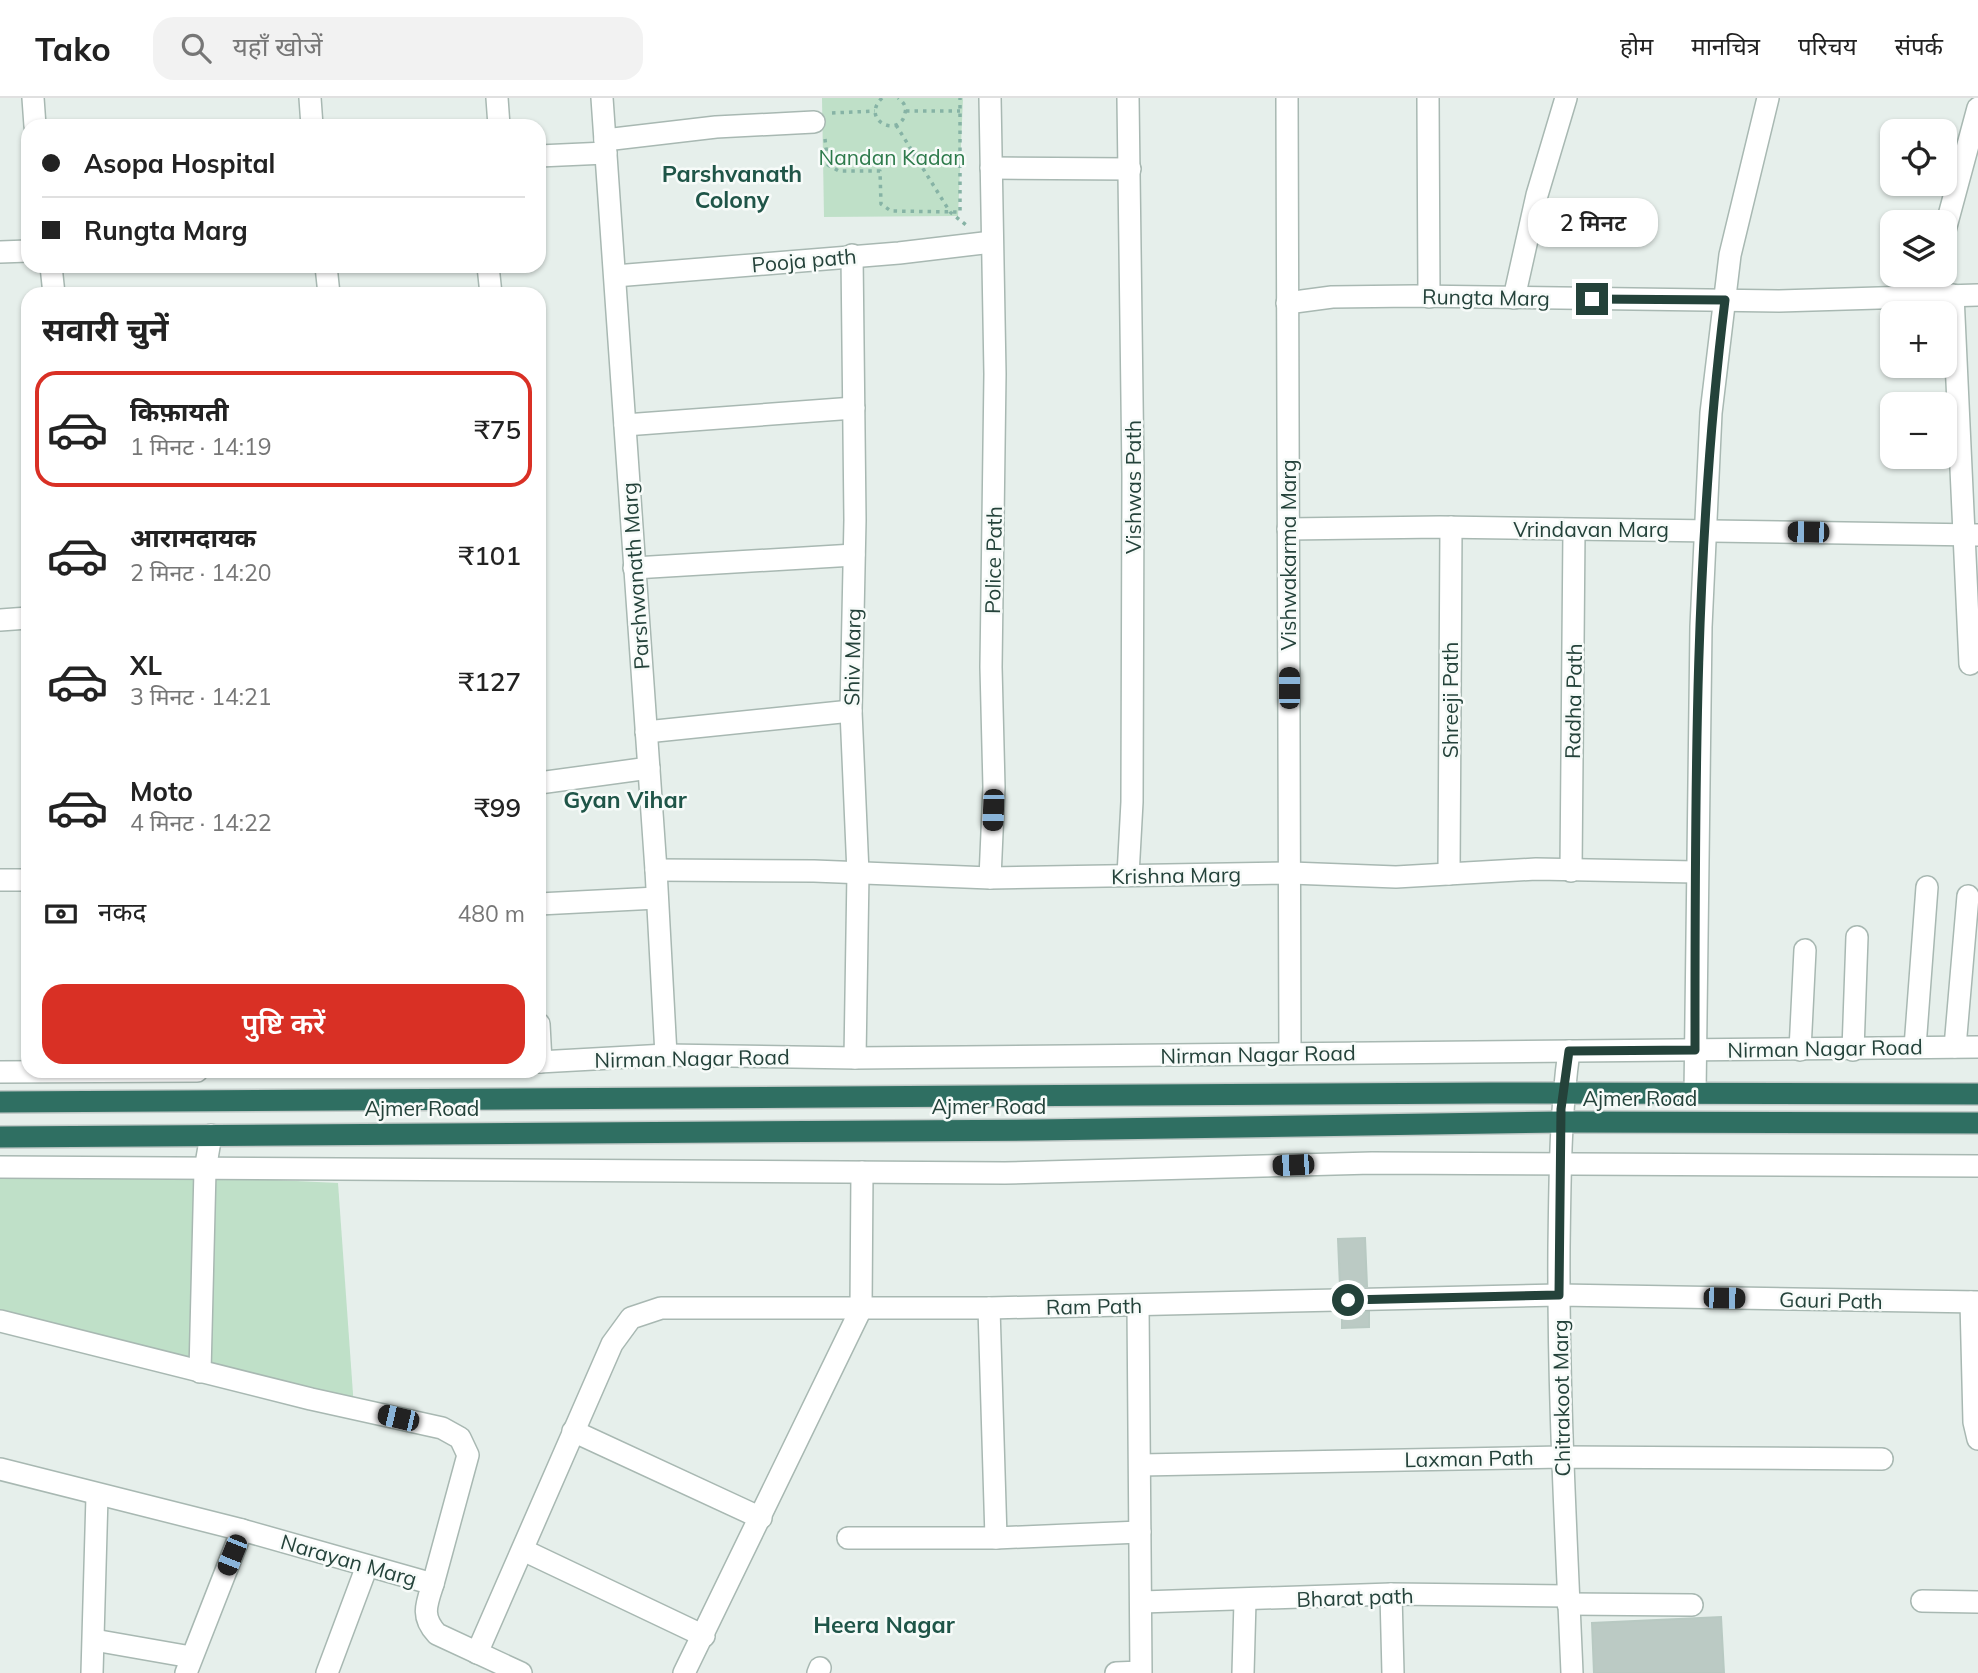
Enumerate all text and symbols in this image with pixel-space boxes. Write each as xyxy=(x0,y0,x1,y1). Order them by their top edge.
search box xyxy=(153,17,643,80)
text: Tako xyxy=(35,28,111,69)
icon: search xyxy=(177,29,215,67)
text: यहाँ खोजें xyxy=(233,30,322,63)
text: होम xyxy=(1620,31,1653,61)
text: मानचित्र xyxy=(1691,31,1760,61)
text: परिचय xyxy=(1798,31,1857,61)
text: संपर्क xyxy=(1895,31,1943,61)
map controls xyxy=(1880,119,1957,469)
button: locate xyxy=(1880,119,1957,196)
park label: Nandan Kadan xyxy=(819,144,966,170)
text: Asopa Hospital xyxy=(84,147,275,180)
district label: Parshvanath Colony xyxy=(662,159,802,214)
callout: 2 मिनट xyxy=(1527,198,1657,246)
text: 2 मिनट xyxy=(1560,208,1626,237)
button: layers xyxy=(1880,210,1957,287)
text: Rungta Marg xyxy=(84,214,248,247)
street label: Pooja path xyxy=(751,242,857,278)
street label: Rungta Marg xyxy=(1422,283,1550,311)
route end xyxy=(1576,283,1608,315)
button: + xyxy=(1880,301,1957,378)
text: सवारी चुनें xyxy=(42,309,169,349)
button: − xyxy=(1880,392,1957,469)
text: किफ़ायती xyxy=(130,395,229,428)
icon: car xyxy=(46,398,109,461)
text: ₹75 xyxy=(474,413,521,446)
street label: Vishwas Path xyxy=(1120,420,1146,554)
text: 1 मिनट · 14:19 xyxy=(130,432,272,461)
street label: Vishwakarma Marg xyxy=(1275,459,1301,651)
street label: Parshwanath Marg xyxy=(615,482,655,670)
street label: Police Path xyxy=(979,506,1007,614)
street label: Vrindavan Marg xyxy=(1513,516,1669,542)
text: आरामदायक xyxy=(130,521,256,554)
car xyxy=(1787,521,1830,543)
icon: car xyxy=(46,524,109,587)
text: ₹101 xyxy=(459,539,521,572)
text: 2 मिनट · 14:20 xyxy=(130,558,272,587)
street label: Shiv Marg xyxy=(838,608,866,706)
street label: Shreeji Path xyxy=(1437,642,1463,758)
street label: Radha Path xyxy=(1559,643,1587,759)
text: XL xyxy=(130,649,162,682)
icon: car xyxy=(46,650,109,713)
text: ₹127 xyxy=(459,665,521,698)
car xyxy=(1279,667,1300,709)
text: 3 मिनट · 14:21 xyxy=(130,682,272,711)
text: Moto xyxy=(130,775,193,808)
icon: car xyxy=(46,776,109,839)
district label: Gyan Vihar xyxy=(563,785,687,814)
car xyxy=(982,789,1005,831)
text: ₹99 xyxy=(474,791,521,824)
text: 4 मिनट · 14:22 xyxy=(130,808,272,837)
street label: Krishna Marg xyxy=(1111,861,1241,889)
icon: cash xyxy=(42,895,80,933)
text: नकद xyxy=(98,895,146,928)
text: 480 m xyxy=(457,899,525,928)
button: पुष्टि करें xyxy=(42,984,525,1064)
street label: Nirman Nagar Road xyxy=(1727,1033,1923,1063)
street label: Nirman Nagar Road xyxy=(1160,1039,1356,1069)
street label: Nirman Nagar Road xyxy=(594,1043,790,1073)
street label: Ajmer Road xyxy=(1583,1085,1697,1111)
street label: Ajmer Road xyxy=(932,1093,1046,1119)
street label: Ajmer Road xyxy=(365,1095,479,1121)
car xyxy=(1272,1154,1315,1176)
route start xyxy=(1332,1284,1364,1316)
street label: Gauri Path xyxy=(1779,1286,1883,1314)
car xyxy=(1703,1287,1746,1309)
street label: Ram Path xyxy=(1046,1292,1142,1320)
street label: Chitrakoot Marg xyxy=(1547,1319,1575,1477)
car xyxy=(376,1403,421,1433)
street label: Laxman Path xyxy=(1404,1444,1534,1472)
street label: Narayan Marg xyxy=(278,1528,420,1592)
car xyxy=(215,1532,250,1578)
street label: Bharat path xyxy=(1296,1582,1414,1612)
district label: Heera Nagar xyxy=(813,1610,955,1639)

